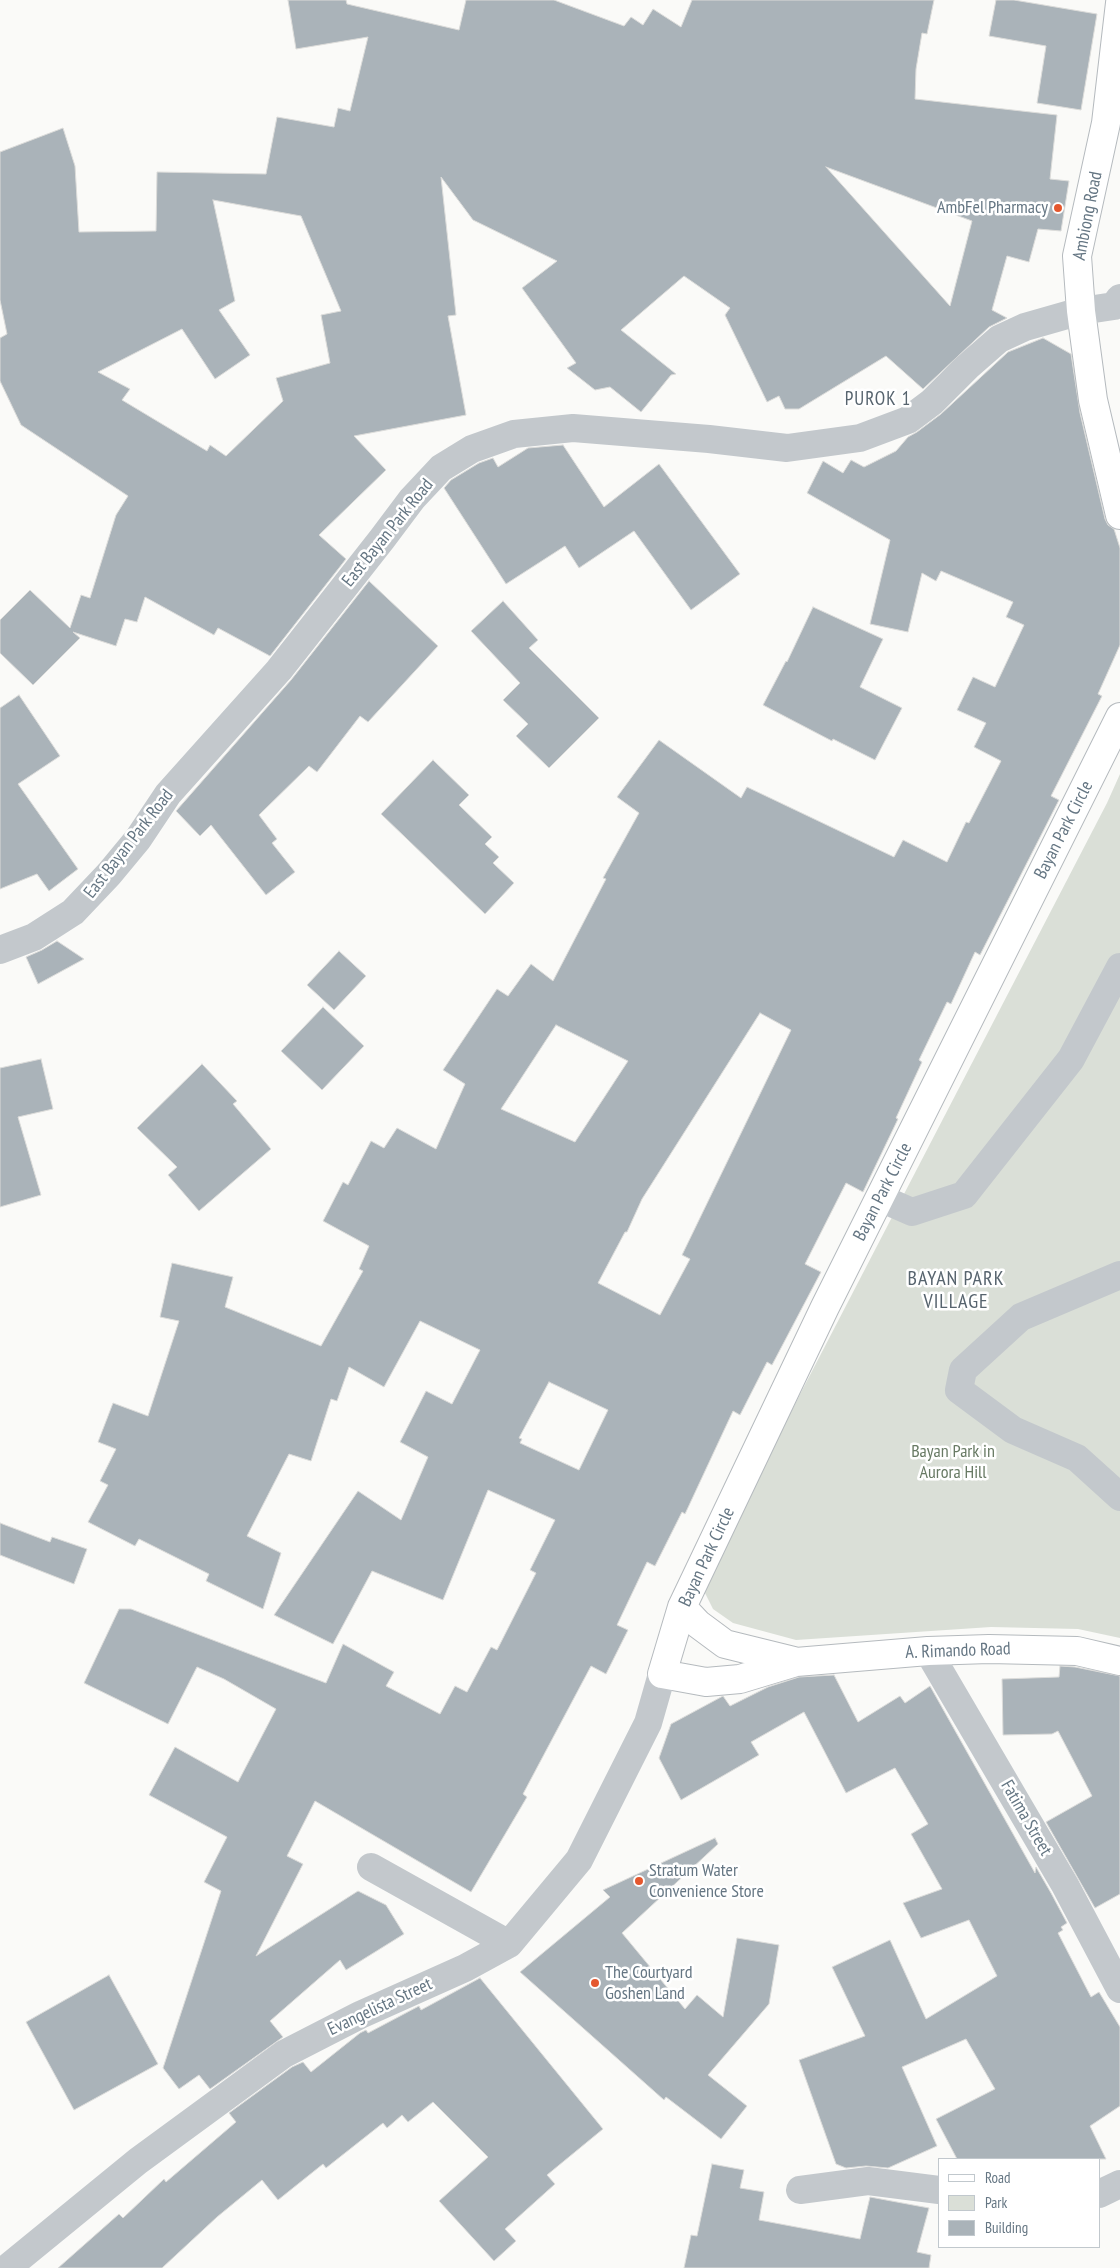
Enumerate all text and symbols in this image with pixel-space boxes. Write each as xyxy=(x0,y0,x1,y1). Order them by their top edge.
street label: Ambiong Road xyxy=(1069,170,1107,262)
place label: AmbFel Pharmacy xyxy=(937,197,1048,219)
marker: AmbFel Pharmacy xyxy=(1052,202,1064,214)
district label: PUROK 1 xyxy=(844,389,912,411)
street label: East Bayan Park Road xyxy=(338,475,438,591)
street label: Bayan Park Circle xyxy=(1030,777,1098,883)
street label: East Bayan Park Road xyxy=(80,785,178,903)
street label: Bayan Park Circle xyxy=(849,1139,917,1245)
district label: BAYAN PARK VILLAGE xyxy=(906,1267,1006,1314)
park label: Bayan Park in Aurora Hill xyxy=(911,1441,995,1484)
street label: Bayan Park Circle xyxy=(675,1504,739,1610)
street label: A. Rimando Road xyxy=(905,1638,1011,1664)
street label: Fatima Street xyxy=(996,1776,1056,1860)
place label: Stratum Water Convenience Store xyxy=(649,1860,764,1902)
marker: Stratum Water Convenience Store xyxy=(633,1875,645,1887)
place label: The Courtyard Goshen Land xyxy=(605,1962,692,2005)
street label: Evangelista Street xyxy=(324,1973,436,2041)
marker: The Courtyard Goshen Land xyxy=(589,1977,601,1989)
legend xyxy=(938,2158,1100,2248)
text: Road xyxy=(985,2168,1011,2187)
text: Park xyxy=(985,2193,1007,2212)
text: Building xyxy=(985,2218,1028,2237)

